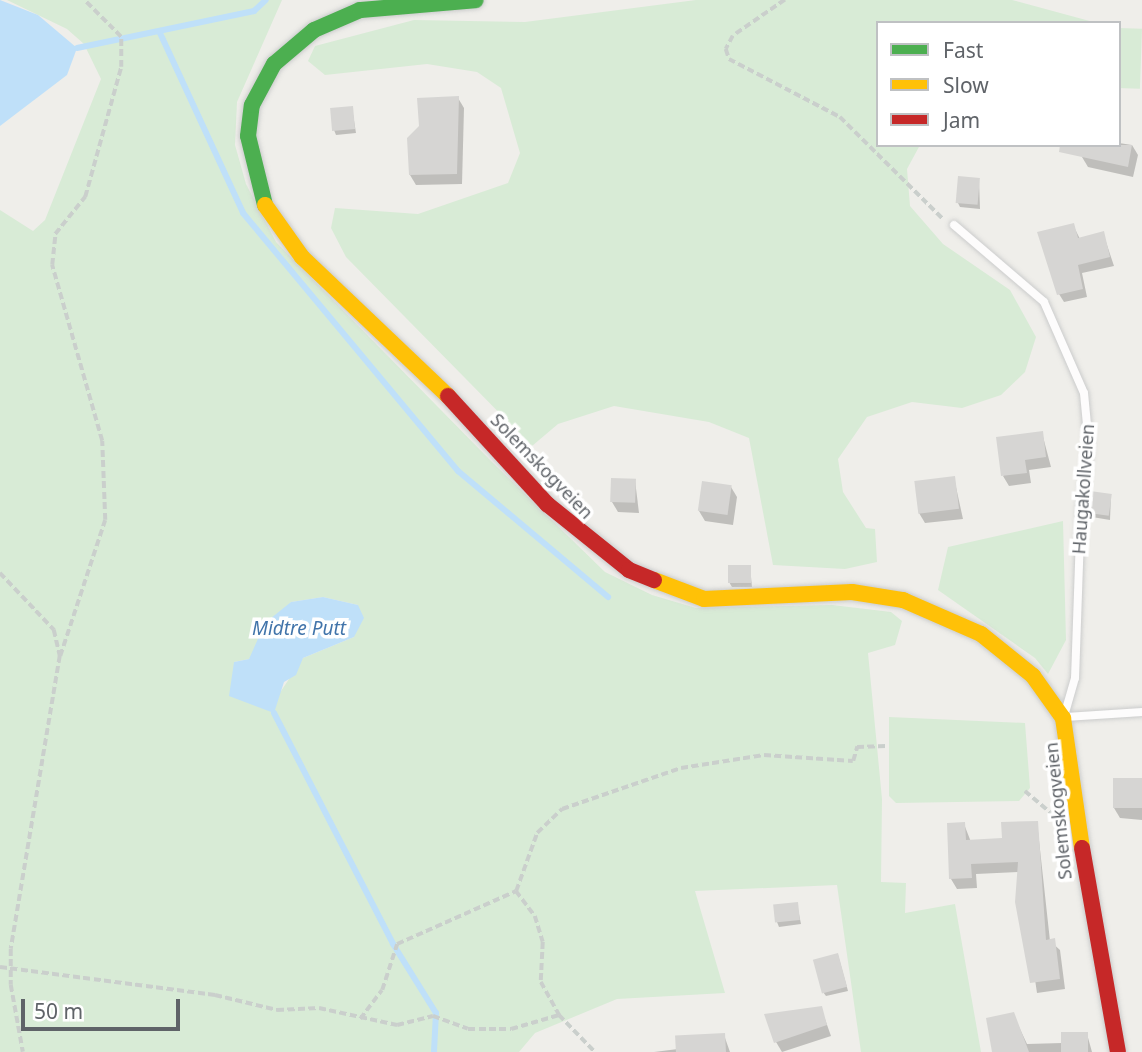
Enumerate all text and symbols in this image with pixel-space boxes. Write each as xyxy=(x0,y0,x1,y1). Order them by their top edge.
legend xyxy=(876,21,1121,147)
text: Fast xyxy=(943,36,983,64)
text: Slow xyxy=(943,71,989,99)
text: Jam xyxy=(943,106,980,134)
street label: Solemskogveien xyxy=(486,409,598,523)
street label: Haugakollveien xyxy=(1068,423,1098,555)
water label: Midtre Putt xyxy=(252,618,346,640)
street label: Solemskogveien xyxy=(1040,741,1076,881)
scale bar xyxy=(24,986,184,1030)
text: 50 m xyxy=(34,997,83,1025)

